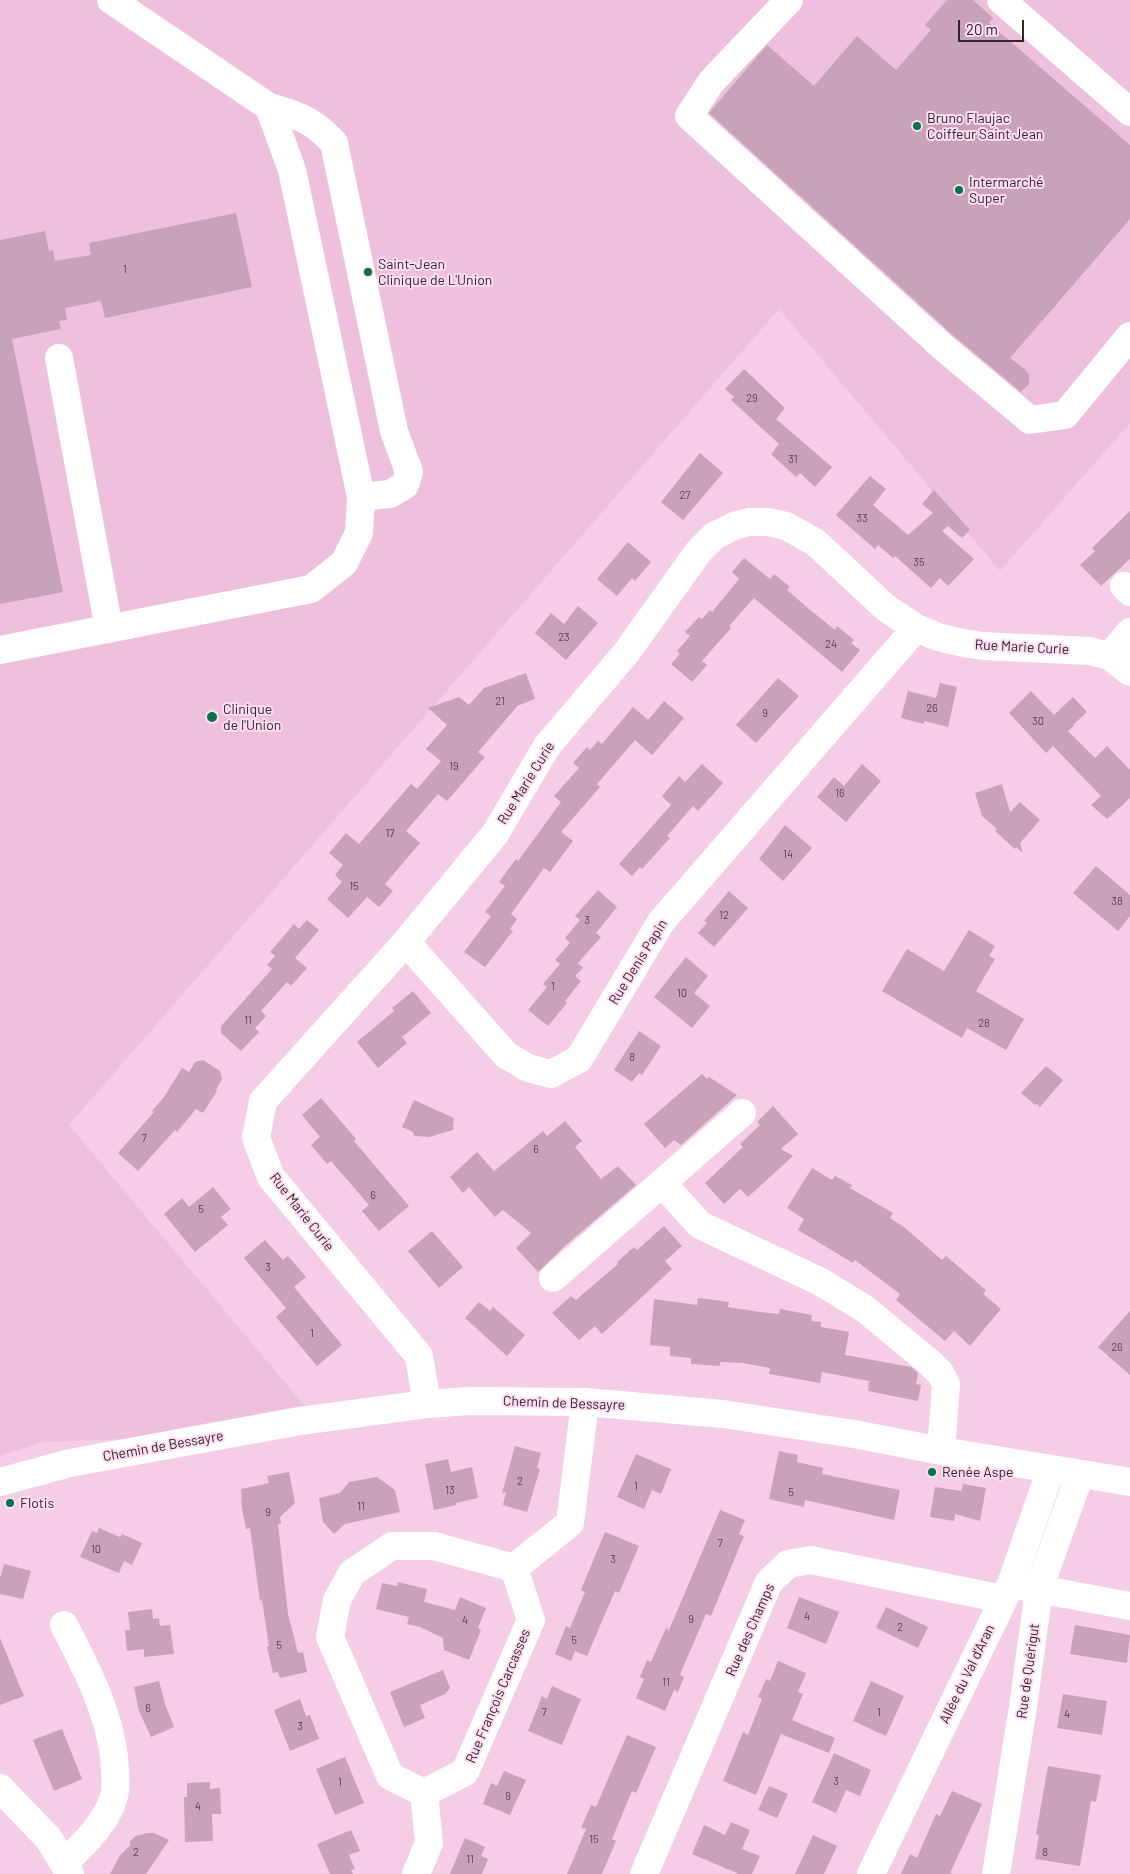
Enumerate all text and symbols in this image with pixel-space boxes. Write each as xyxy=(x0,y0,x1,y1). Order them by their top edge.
scale bar xyxy=(960,10,1026,42)
text: 20 m xyxy=(966,20,998,38)
place label: Bruno Flaujac Coiffeur Saint Jean xyxy=(927,110,1043,142)
marker: Bruno Flaujac Coiffeur Saint Jean xyxy=(911,120,923,132)
place label: Intermarché Super xyxy=(969,174,1044,206)
marker: Intermarché Super xyxy=(953,184,965,196)
place label: Saint-Jean Clinique de L'Union xyxy=(378,256,492,288)
house number: 1 xyxy=(123,262,127,276)
marker: Saint-Jean Clinique de L'Union xyxy=(362,266,374,278)
house number: 29 xyxy=(746,391,758,405)
house number: 31 xyxy=(788,452,798,466)
house number: 27 xyxy=(679,488,691,502)
house number: 33 xyxy=(856,511,868,525)
house number: 35 xyxy=(913,555,925,569)
house number: 23 xyxy=(558,630,570,644)
street label: Rue Marie Curie xyxy=(974,636,1070,658)
house number: 24 xyxy=(825,637,837,651)
house number: 21 xyxy=(495,694,505,708)
place label: Clinique de l'Union xyxy=(223,701,281,734)
house number: 26 xyxy=(926,701,938,715)
house number: 9 xyxy=(762,706,768,720)
marker: Clinique de l'Union xyxy=(205,710,219,724)
house number: 30 xyxy=(1032,714,1044,728)
street label: Rue Marie Curie xyxy=(494,738,558,828)
house number: 19 xyxy=(449,759,459,773)
house number: 16 xyxy=(835,786,845,800)
house number: 17 xyxy=(385,826,395,840)
house number: 14 xyxy=(783,847,793,861)
house number: 15 xyxy=(349,879,359,893)
house number: 38 xyxy=(1111,894,1123,908)
house number: 12 xyxy=(719,908,729,922)
house number: 3 xyxy=(584,913,590,927)
street label: Rue Denis Papin xyxy=(605,916,671,1008)
house number: 1 xyxy=(551,979,555,993)
house number: 10 xyxy=(677,986,687,1000)
house number: 11 xyxy=(244,1013,252,1027)
house number: 28 xyxy=(978,1016,990,1030)
house number: 8 xyxy=(629,1050,635,1064)
house number: 7 xyxy=(141,1131,147,1145)
house number: 6 xyxy=(533,1142,539,1156)
street label: Rue Marie Curie xyxy=(266,1170,338,1254)
house number: 6 xyxy=(370,1188,376,1202)
house number: 5 xyxy=(198,1202,204,1216)
house number: 3 xyxy=(265,1260,271,1274)
house number: 1 xyxy=(310,1326,314,1340)
house number: 26 xyxy=(1111,1340,1123,1354)
street label: Chemin de Bessayre xyxy=(503,1392,625,1414)
street label: Chemin de Bessayre xyxy=(101,1427,225,1465)
place label: Renée Aspe xyxy=(942,1464,1013,1480)
marker: Renée Aspe xyxy=(926,1466,938,1478)
house number: 2 xyxy=(517,1474,523,1488)
house number: 1 xyxy=(634,1479,638,1493)
house number: 13 xyxy=(445,1483,455,1497)
house number: 5 xyxy=(788,1485,794,1499)
place label: Flotis xyxy=(20,1495,54,1511)
marker: Flotis xyxy=(4,1497,16,1509)
house number: 11 xyxy=(357,1499,365,1513)
house number: 9 xyxy=(265,1505,271,1519)
house number: 7 xyxy=(717,1536,723,1550)
house number: 10 xyxy=(91,1542,101,1556)
house number: 3 xyxy=(610,1552,616,1566)
street label: Rue des Champs xyxy=(722,1581,778,1679)
house number: 4 xyxy=(804,1609,810,1623)
house number: 9 xyxy=(688,1612,694,1626)
house number: 4 xyxy=(462,1613,468,1627)
house number: 2 xyxy=(897,1620,903,1634)
street label: Allée du Val d'Aran xyxy=(936,1622,998,1726)
street label: Rue de Quérigut xyxy=(1013,1622,1043,1720)
street label: Rue François Carcasses xyxy=(462,1626,534,1766)
house number: 5 xyxy=(571,1633,577,1647)
house number: 5 xyxy=(276,1638,282,1652)
house number: 11 xyxy=(662,1675,670,1689)
house number: 6 xyxy=(145,1701,151,1715)
house number: 7 xyxy=(541,1705,547,1719)
house number: 1 xyxy=(877,1705,881,1719)
house number: 4 xyxy=(1064,1707,1070,1721)
house number: 3 xyxy=(297,1719,303,1733)
house number: 3 xyxy=(833,1774,839,1788)
house number: 1 xyxy=(338,1775,342,1789)
house number: 9 xyxy=(505,1789,511,1803)
house number: 4 xyxy=(195,1799,201,1813)
house number: 15 xyxy=(589,1832,599,1846)
house number: 2 xyxy=(133,1845,139,1859)
house number: 8 xyxy=(1042,1845,1048,1859)
house number: 11 xyxy=(466,1852,474,1866)

